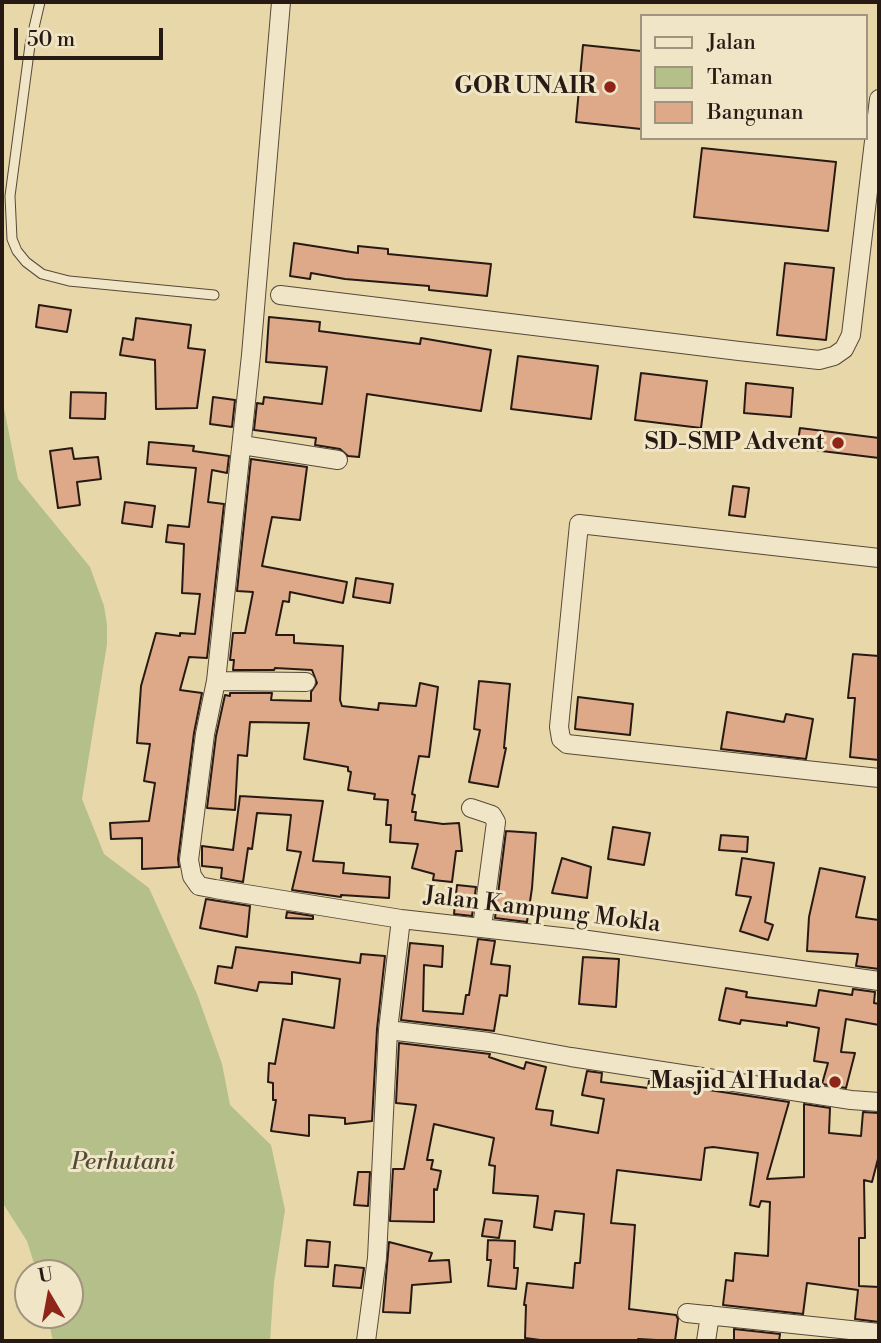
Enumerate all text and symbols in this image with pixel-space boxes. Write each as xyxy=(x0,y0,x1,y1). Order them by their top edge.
scale bar xyxy=(18,14,166,58)
legend xyxy=(640,14,867,140)
text: 50 m xyxy=(27,27,75,53)
text: Jalan xyxy=(707,30,756,56)
text: Taman xyxy=(707,65,773,91)
place label: GOR UNAIR xyxy=(454,73,596,101)
marker: GOR UNAIR xyxy=(602,79,618,95)
text: Bangunan xyxy=(707,100,803,126)
place label: SD-SMP Advent xyxy=(645,429,824,457)
marker: SD-SMP Advent xyxy=(830,435,846,451)
street label: Jalan Kampung Mokla xyxy=(422,882,662,940)
place label: Masjid Al Huda xyxy=(650,1068,821,1096)
marker: Masjid Al Huda xyxy=(827,1074,843,1090)
park label: Perhutani xyxy=(71,1149,175,1177)
north arrow xyxy=(14,1259,84,1329)
text: U xyxy=(36,1262,55,1288)

